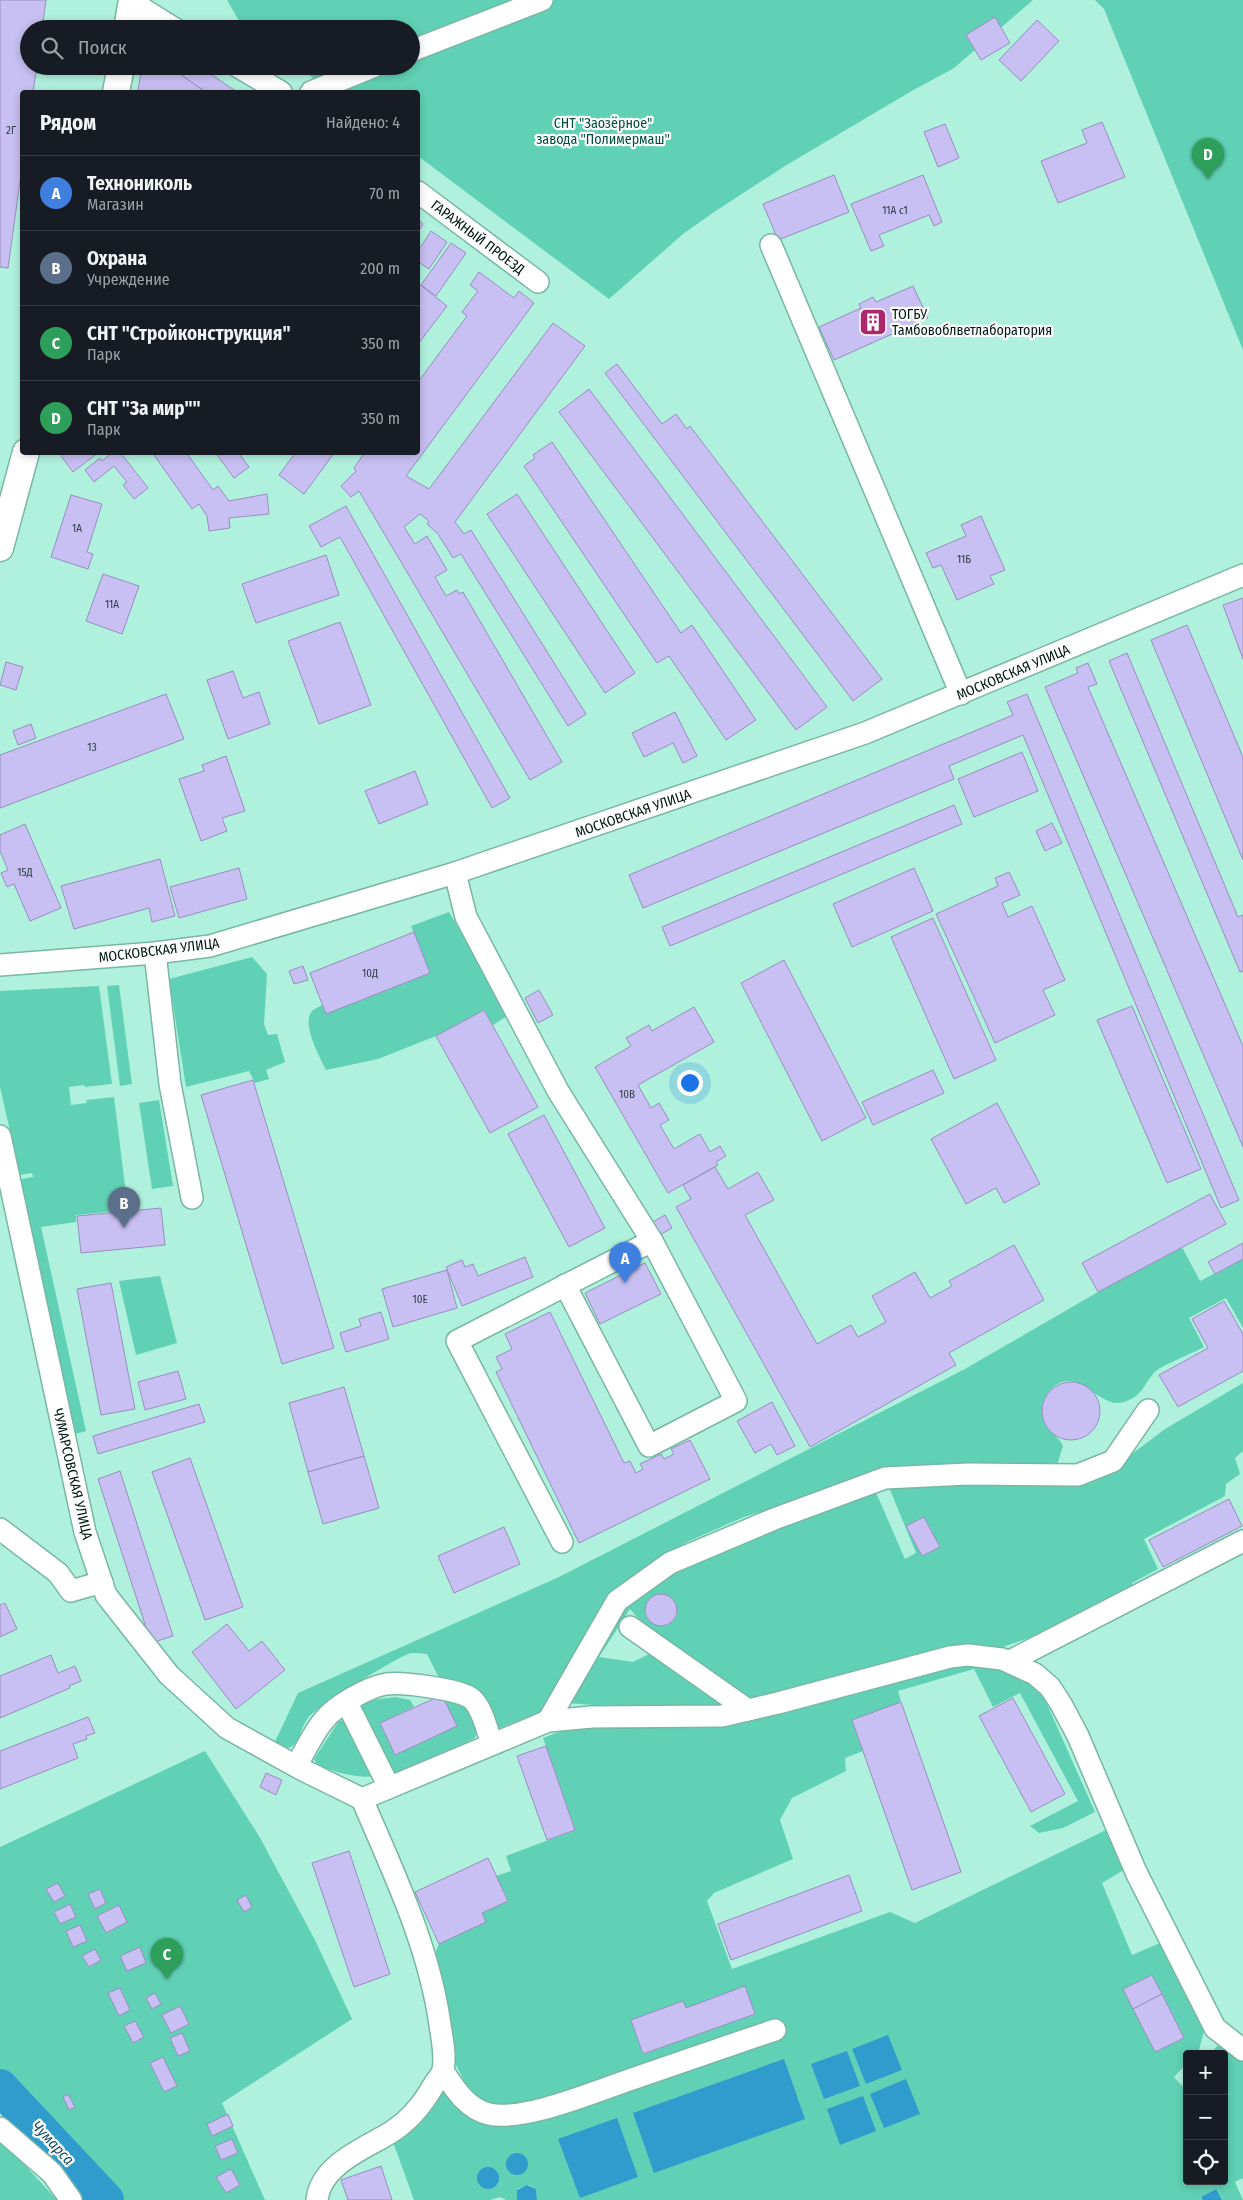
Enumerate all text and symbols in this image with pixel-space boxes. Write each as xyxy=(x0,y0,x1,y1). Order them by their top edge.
search box xyxy=(20,20,420,75)
icon: search xyxy=(38,34,66,62)
text: Поиск xyxy=(78,36,127,59)
text: Рядом xyxy=(40,110,96,136)
text: Найдено: 4 xyxy=(326,113,400,132)
park label: СНТ "Заозёрное" завода "Полимермаш" xyxy=(536,115,670,148)
house number: 2Г xyxy=(6,124,16,137)
pin: D xyxy=(1192,138,1224,179)
text: Технониколь xyxy=(87,172,192,195)
text: A xyxy=(52,184,60,203)
text: 70 m xyxy=(369,184,400,203)
text: Магазин xyxy=(87,195,144,214)
street label: ГАРАЖНЫЙ ПРОЕЗД xyxy=(428,197,528,278)
house number: 11А с1 xyxy=(882,204,908,217)
text: Охрана xyxy=(87,247,147,270)
text: B xyxy=(52,259,60,278)
text: 200 m xyxy=(360,259,400,278)
text: Учреждение xyxy=(87,270,170,289)
place label: ТОГБУ Тамбовоблветлаборатория xyxy=(892,306,1052,339)
building icon: ТОГБУ Тамбовоблветлаборатория xyxy=(858,307,888,337)
text: СНТ "Стройконструкция" xyxy=(87,322,290,345)
text: C xyxy=(52,334,60,353)
text: 350 m xyxy=(361,334,400,353)
text: Парк xyxy=(87,345,121,364)
text: СНТ "За мир"" xyxy=(87,397,201,420)
text: D xyxy=(51,409,61,428)
text: 350 m xyxy=(361,409,400,428)
text: Парк xyxy=(87,420,121,439)
house number: 1А xyxy=(72,522,82,535)
house number: 11Б xyxy=(957,553,971,566)
house number: 11А xyxy=(105,598,119,611)
street label: МОСКОВСКАЯ УЛИЦА xyxy=(954,641,1073,704)
house number: 13 xyxy=(87,741,97,754)
street label: МОСКОВСКАЯ УЛИЦА xyxy=(573,785,694,841)
house number: 15Д xyxy=(17,866,33,879)
street label: МОСКОВСКАЯ УЛИЦА xyxy=(98,935,221,966)
house number: 10Д xyxy=(362,967,378,980)
your location xyxy=(677,1070,703,1096)
house number: 10В xyxy=(619,1088,635,1101)
pin: B xyxy=(108,1187,140,1228)
pin: A xyxy=(609,1242,641,1283)
house number: 10Е xyxy=(412,1293,428,1306)
street label: ЧУМАРСОВСКАЯ УЛИЦА xyxy=(49,1407,96,1542)
pin: C xyxy=(151,1938,183,1979)
map controls xyxy=(1183,2050,1228,2185)
button: + xyxy=(1183,2050,1228,2095)
button: − xyxy=(1183,2095,1228,2140)
water label: Чумарса xyxy=(28,2117,78,2169)
button: locate xyxy=(1183,2140,1228,2185)

